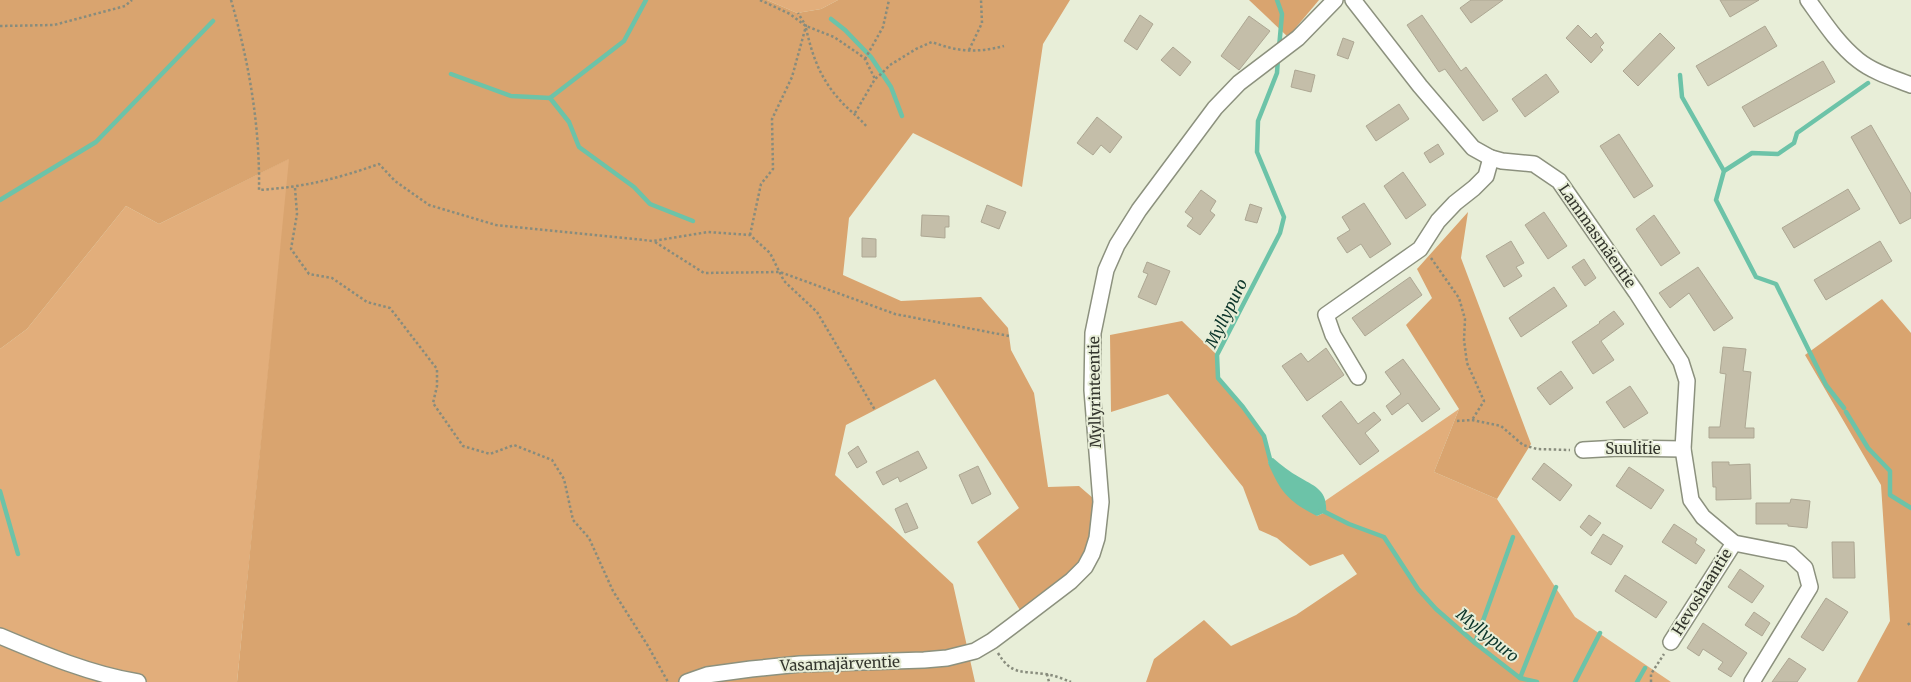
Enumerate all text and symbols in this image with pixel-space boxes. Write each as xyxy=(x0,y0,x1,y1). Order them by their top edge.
street label: Lammasmäentie xyxy=(1555,180,1640,291)
water label: Myllypuro xyxy=(1200,275,1251,352)
street label: Myllyrinteentie xyxy=(1084,336,1105,448)
street label: Suulitie xyxy=(1605,439,1661,458)
street label: Hevoshaantie xyxy=(1667,545,1736,639)
water label: Myllypuro xyxy=(1452,603,1523,666)
street label: Vasamajärventie xyxy=(779,652,900,675)

